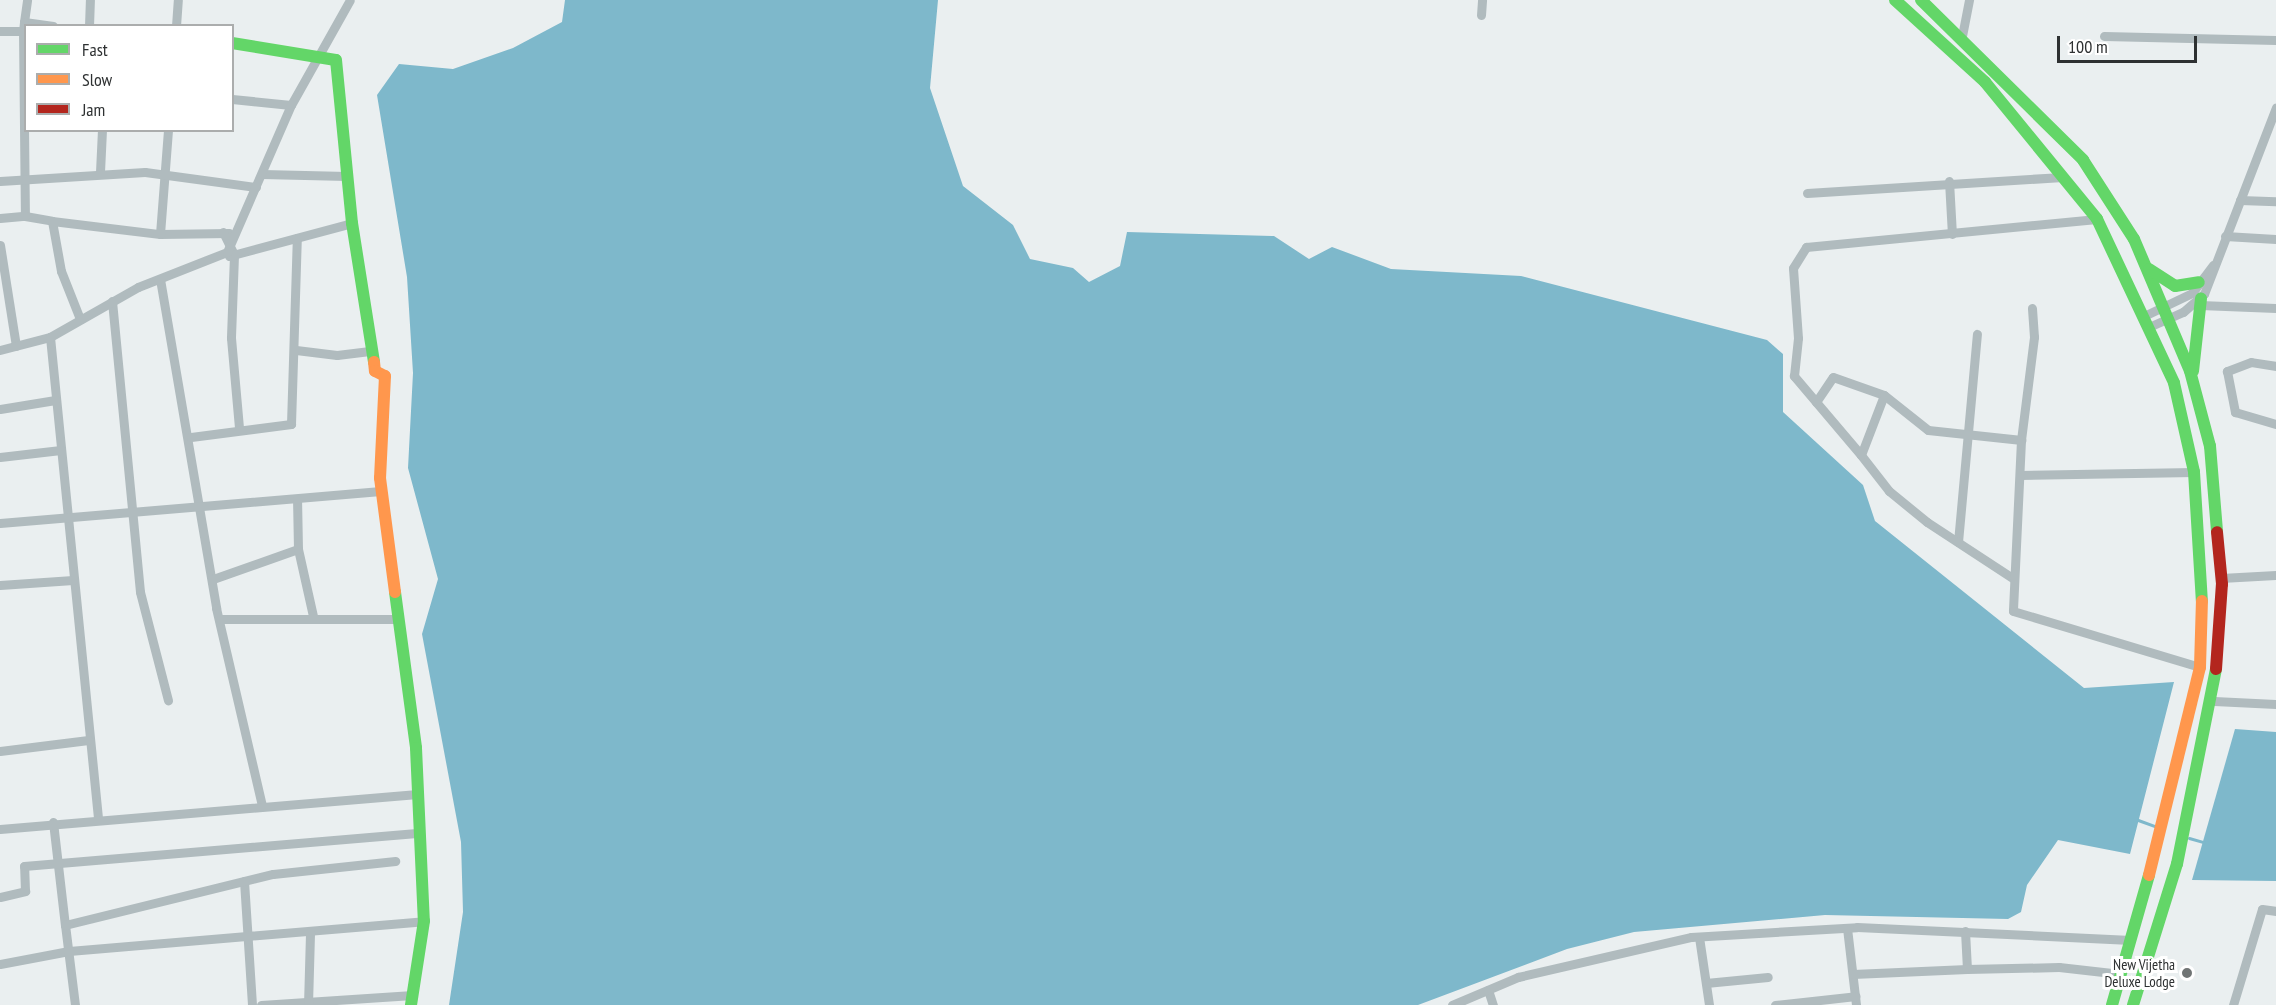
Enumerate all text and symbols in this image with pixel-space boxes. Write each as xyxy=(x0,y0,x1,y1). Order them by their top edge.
legend xyxy=(24,24,234,132)
scale bar xyxy=(2060,24,2200,62)
text: 100 m xyxy=(2068,35,2108,58)
text: Fast xyxy=(82,38,108,61)
text: Slow xyxy=(82,68,112,91)
text: Jam xyxy=(82,98,105,121)
place label: New Vijetha Deluxe Lodge xyxy=(2104,955,2175,990)
marker: New Vijetha Deluxe Lodge xyxy=(2180,966,2194,980)

